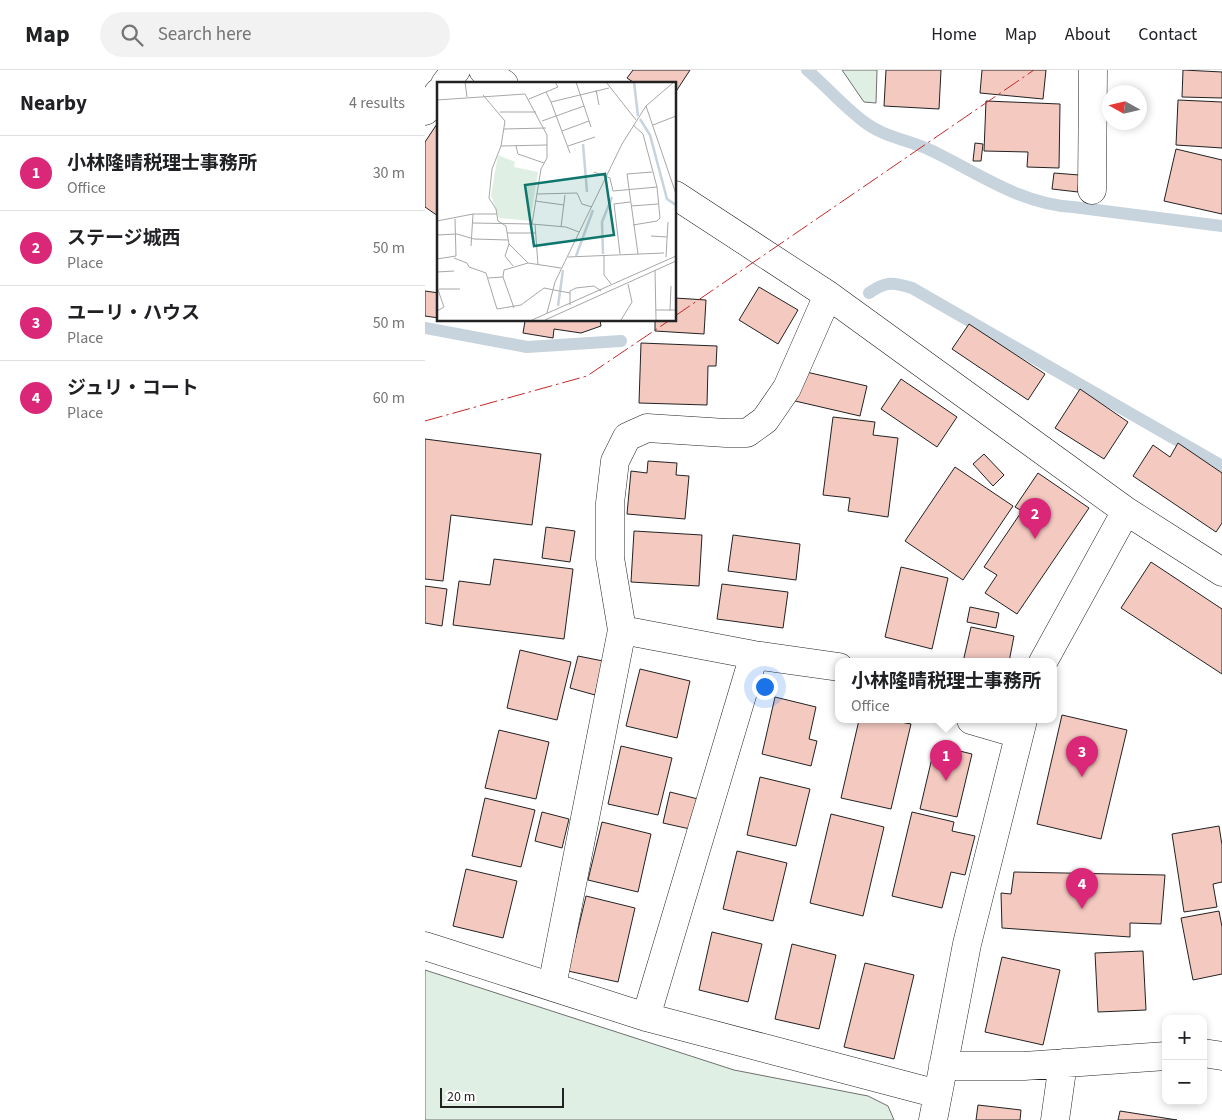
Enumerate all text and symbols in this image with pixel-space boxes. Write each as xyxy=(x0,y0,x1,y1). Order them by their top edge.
search box xyxy=(100,12,450,57)
text: Map xyxy=(25,17,70,52)
icon: search xyxy=(118,21,146,49)
text: Search here xyxy=(158,21,251,48)
text: Home xyxy=(931,22,977,47)
text: Map xyxy=(1005,22,1037,47)
text: About xyxy=(1065,22,1110,47)
text: Contact xyxy=(1138,22,1197,47)
inset map xyxy=(437,82,676,321)
north arrow xyxy=(1102,85,1147,130)
text: Nearby xyxy=(20,88,87,118)
text: 4 results xyxy=(349,92,405,114)
text: 小林隆晴税理士事務所 xyxy=(67,150,257,177)
text: 1 xyxy=(32,162,40,184)
text: 30 m xyxy=(373,162,405,184)
text: Office xyxy=(67,177,106,199)
text: ステージ城西 xyxy=(67,225,181,252)
text: 2 xyxy=(32,237,40,259)
text: 50 m xyxy=(373,237,405,259)
text: Place xyxy=(67,252,103,274)
text: ユーリ・ハウス xyxy=(67,300,200,327)
text: 3 xyxy=(32,312,40,334)
text: 50 m xyxy=(373,312,405,334)
text: Place xyxy=(67,327,103,349)
text: ジュリ・コート xyxy=(67,375,199,402)
text: 4 xyxy=(32,387,40,409)
text: 60 m xyxy=(373,387,405,409)
text: Place xyxy=(67,402,103,424)
pin: 2 xyxy=(1019,498,1051,539)
popup xyxy=(835,658,1057,723)
text: 小林隆晴税理士事務所 xyxy=(851,668,1041,695)
your location xyxy=(752,674,778,700)
text: Office xyxy=(851,695,890,717)
pin: 3 xyxy=(1066,736,1098,777)
pin: 1 xyxy=(930,740,962,781)
pin: 4 xyxy=(1066,868,1098,909)
map controls xyxy=(1162,1015,1207,1105)
button: + xyxy=(1162,1015,1207,1060)
button: − xyxy=(1162,1060,1207,1105)
scale bar xyxy=(440,1085,564,1108)
text: 20 m xyxy=(447,1087,475,1107)

